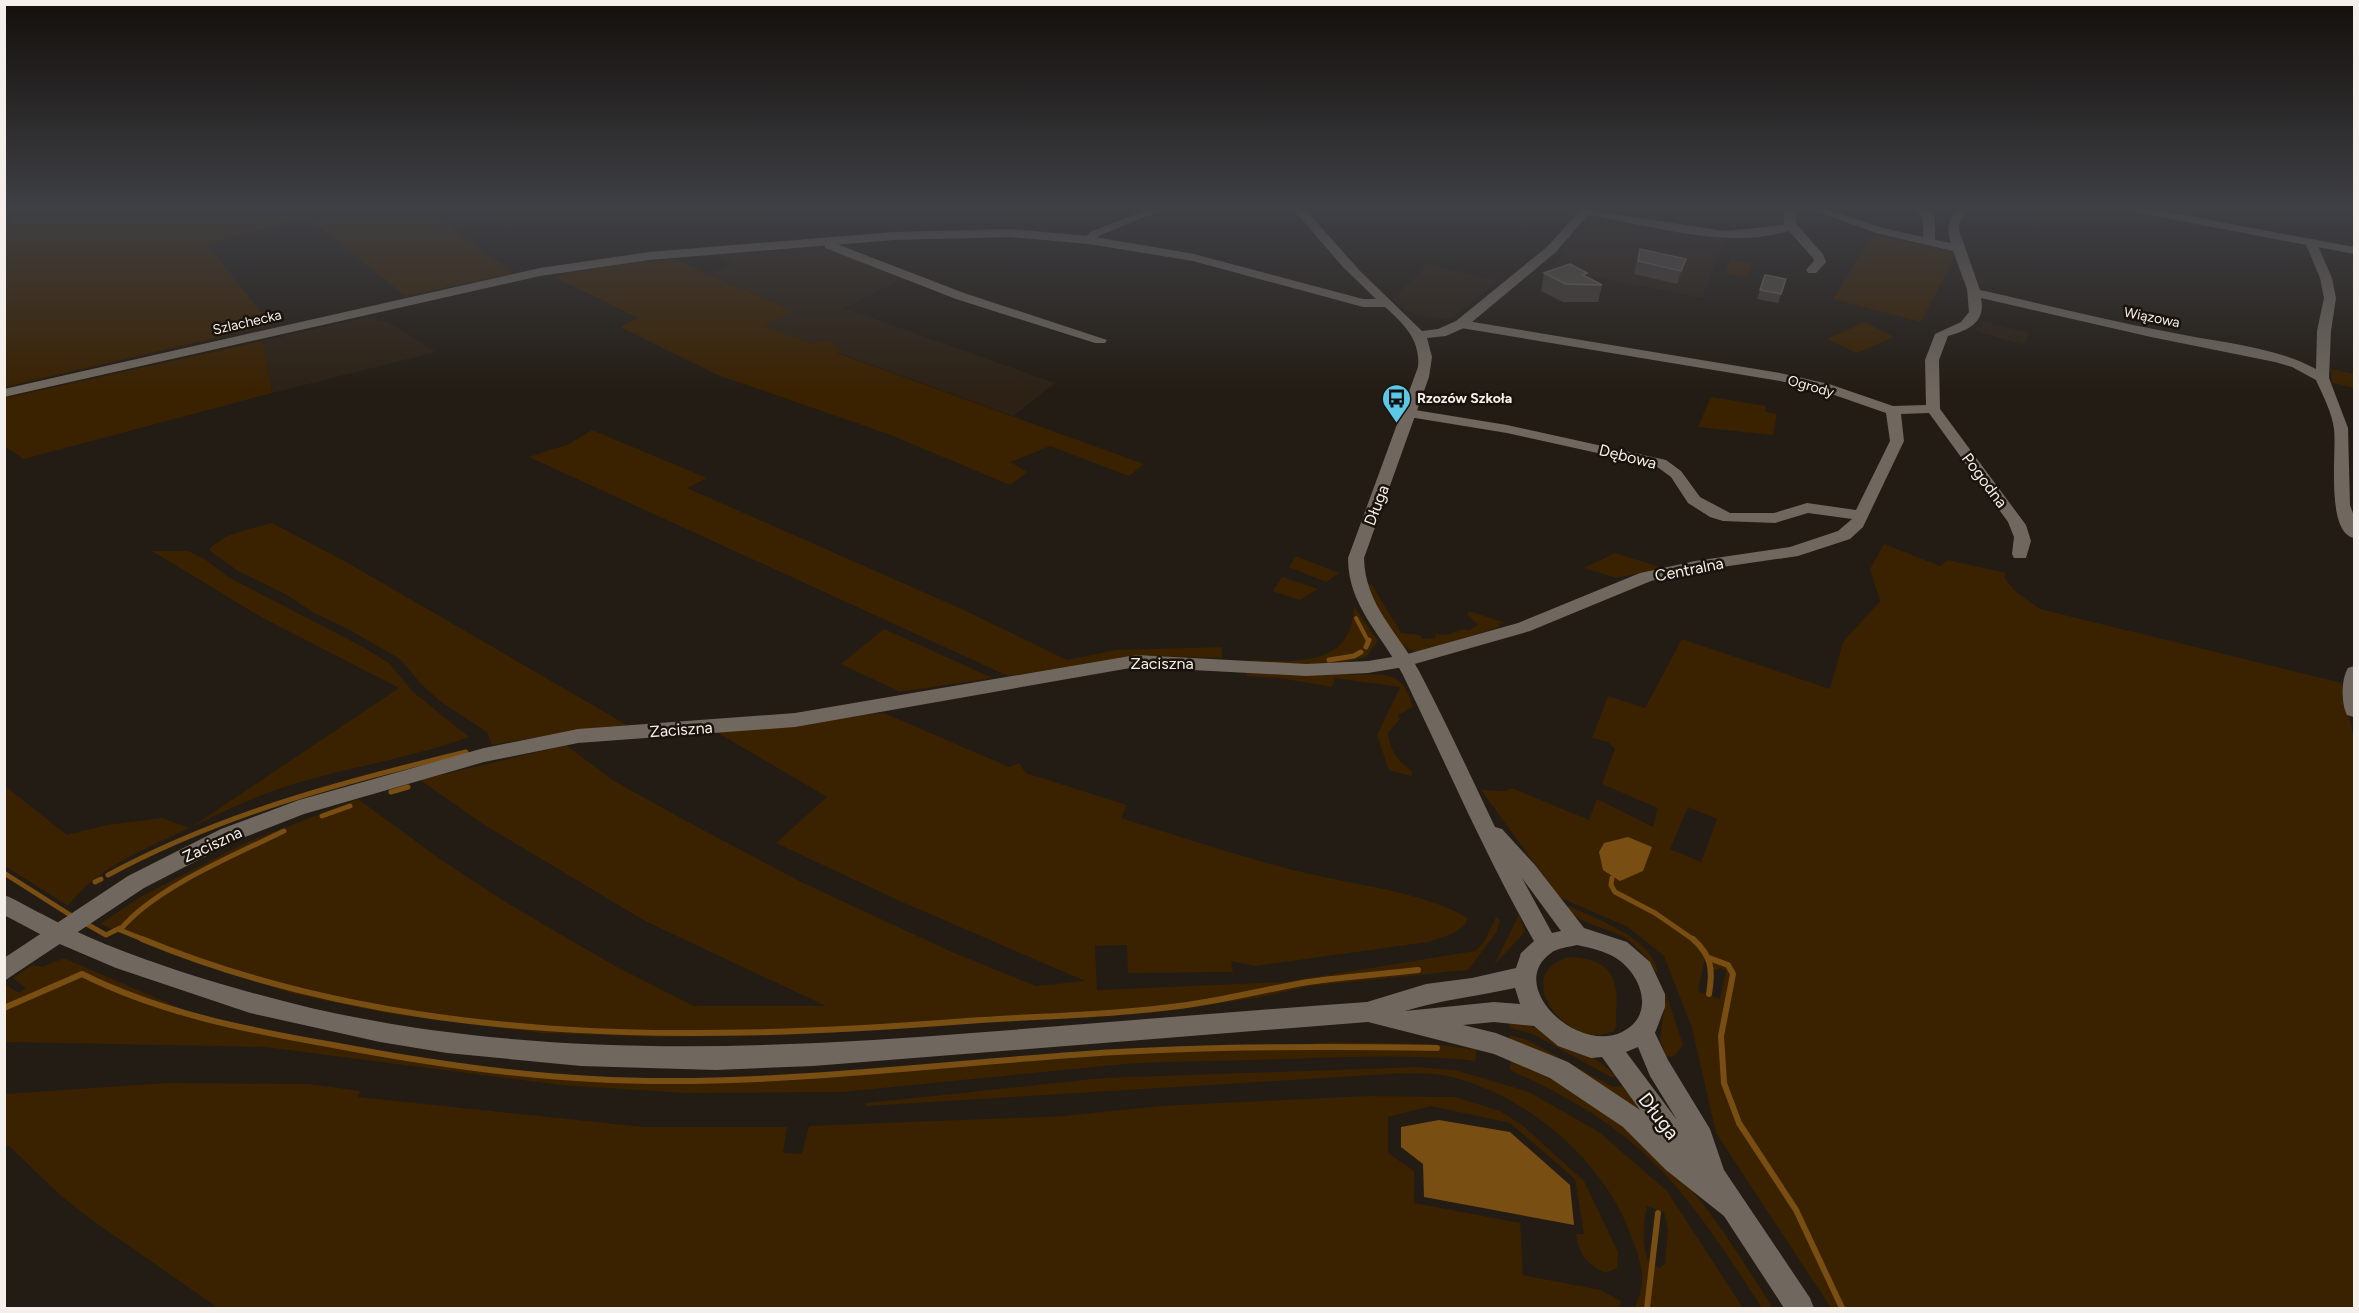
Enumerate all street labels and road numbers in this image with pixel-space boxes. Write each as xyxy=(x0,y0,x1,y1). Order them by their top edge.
street label: Wiązowa xyxy=(2123,304,2181,331)
street label: Szlachecka xyxy=(211,306,283,339)
street label: Ogrody xyxy=(1786,372,1837,401)
street label: Dębowa xyxy=(1597,440,1659,473)
street label: Pogodna xyxy=(1958,449,2011,511)
street label: Długa xyxy=(1360,482,1393,528)
street label: Centralna xyxy=(1653,554,1725,585)
street label: Zaciszna xyxy=(1130,654,1194,673)
street label: Zaciszna xyxy=(649,718,713,741)
street label: Zaciszna xyxy=(180,822,245,866)
street label: Długa xyxy=(1633,1088,1685,1144)

